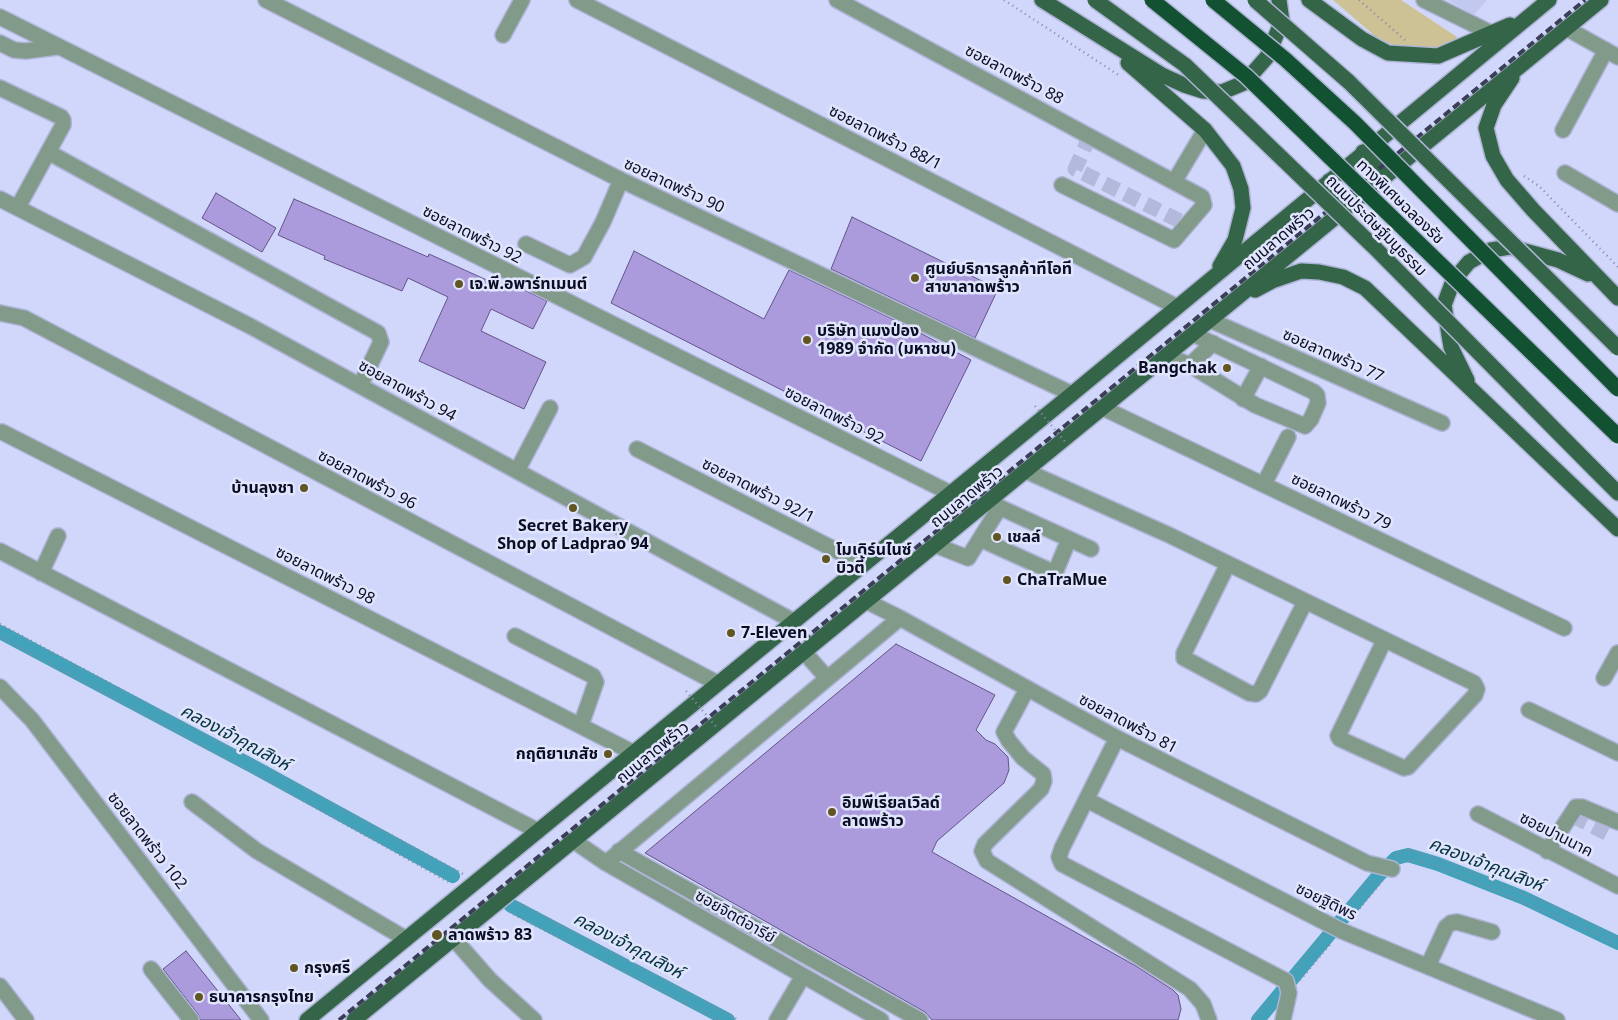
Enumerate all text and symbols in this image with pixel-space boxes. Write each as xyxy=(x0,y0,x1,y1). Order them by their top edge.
street label: ซอยลาดพร้าว 88 xyxy=(961,41,1067,109)
street label: ซอยลาดพร้าว 88/1 xyxy=(825,101,945,175)
street label: ซอยลาดพร้าว 90 xyxy=(621,154,727,218)
street label: ทางพิเศษฉลองรัช xyxy=(1352,156,1448,248)
street label: ถนนประดิษฐ์มนูธรรม xyxy=(1322,172,1430,280)
street label: ซอยลาดพร้าว 92 xyxy=(419,202,525,268)
street label: ถนนลาดพร้าว xyxy=(1239,203,1319,275)
place label: ศูนย์บริการลูกค้าทีโอที สาขาลาดพร้าว xyxy=(925,259,1072,297)
marker: ศูนย์บริการลูกค้าทีโอที สาขาลาดพร้าว xyxy=(909,272,921,284)
place label: เจ.พี.อพาร์ทเมนต์ xyxy=(469,274,587,294)
marker: เจ.พี.อพาร์ทเมนต์ xyxy=(453,278,465,290)
place label: บริษัท แมงป่อง 1989 จำกัด (มหาชน) xyxy=(817,321,956,359)
street label: ซอยลาดพร้าว 77 xyxy=(1279,325,1387,387)
marker: บริษัท แมงป่อง 1989 จำกัด (มหาชน) xyxy=(801,334,813,346)
street label: ซอยลาดพร้าว 94 xyxy=(355,356,459,426)
place label: Bangchak xyxy=(1138,358,1217,378)
marker: Bangchak xyxy=(1221,362,1233,374)
street label: ซอยลาดพร้าว 92 xyxy=(781,383,887,449)
street label: ซอยลาดพร้าว 96 xyxy=(314,446,420,514)
street label: ซอยลาดพร้าว 92/1 xyxy=(698,454,818,528)
street label: ถนนลาดพร้าว xyxy=(927,462,1007,532)
street label: ซอยลาดพร้าว 79 xyxy=(1288,470,1394,534)
place label: บ้านลุงชา xyxy=(231,478,294,498)
marker: บ้านลุงชา xyxy=(298,482,310,494)
marker: Secret Bakery Shop of Ladprao 94 xyxy=(567,502,579,514)
place label: Secret Bakery Shop of Ladprao 94 xyxy=(497,516,649,554)
place label: เชลล์ xyxy=(1007,527,1041,547)
marker: เชลล์ xyxy=(991,531,1003,543)
place label: โมเดิร์นไนซ์ บิวตี้ xyxy=(836,540,911,578)
street label: ซอยลาดพร้าว 98 xyxy=(272,543,378,609)
marker: โมเดิร์นไนซ์ บิวตี้ xyxy=(820,553,832,565)
place label: ChaTraMue xyxy=(1017,570,1107,590)
marker: ChaTraMue xyxy=(1001,574,1013,586)
place label: 7-Eleven xyxy=(741,623,807,643)
marker: 7-Eleven xyxy=(725,627,737,639)
street label: ซอยลาดพร้าว 81 xyxy=(1075,690,1181,758)
water label: คลองเจ้าคุณสิงห์ xyxy=(177,700,293,776)
street label: ถนนลาดพร้าว xyxy=(613,718,693,788)
place label: กฤติยาเภสัช xyxy=(516,744,598,764)
marker: กฤติยาเภสัช xyxy=(602,748,614,760)
street label: ซอยลาดพร้าว 102 xyxy=(103,789,191,893)
place label: อิมพีเรียลเวิลด์ ลาดพร้าว xyxy=(842,793,940,831)
marker: อิมพีเรียลเวิลด์ ลาดพร้าว xyxy=(826,806,838,818)
street label: ซอยปานนาค xyxy=(1516,808,1596,862)
water label: คลองเจ้าคุณสิงห์ xyxy=(1426,833,1546,897)
street label: ซอยฐิติพร xyxy=(1292,879,1360,925)
street label: ซอยจิตต์อารีย์ xyxy=(691,886,779,948)
water label: คลองเจ้าคุณสิงห์ xyxy=(570,908,686,984)
place label: ลาดพร้าว 83 xyxy=(448,925,532,945)
marker: ลาดพร้าว 83 xyxy=(430,928,444,942)
place label: กรุงศรี xyxy=(304,958,350,978)
marker: กรุงศรี xyxy=(288,962,300,974)
place label: ธนาคารกรุงไทย xyxy=(209,987,314,1007)
marker: ธนาคารกรุงไทย xyxy=(193,991,205,1003)

